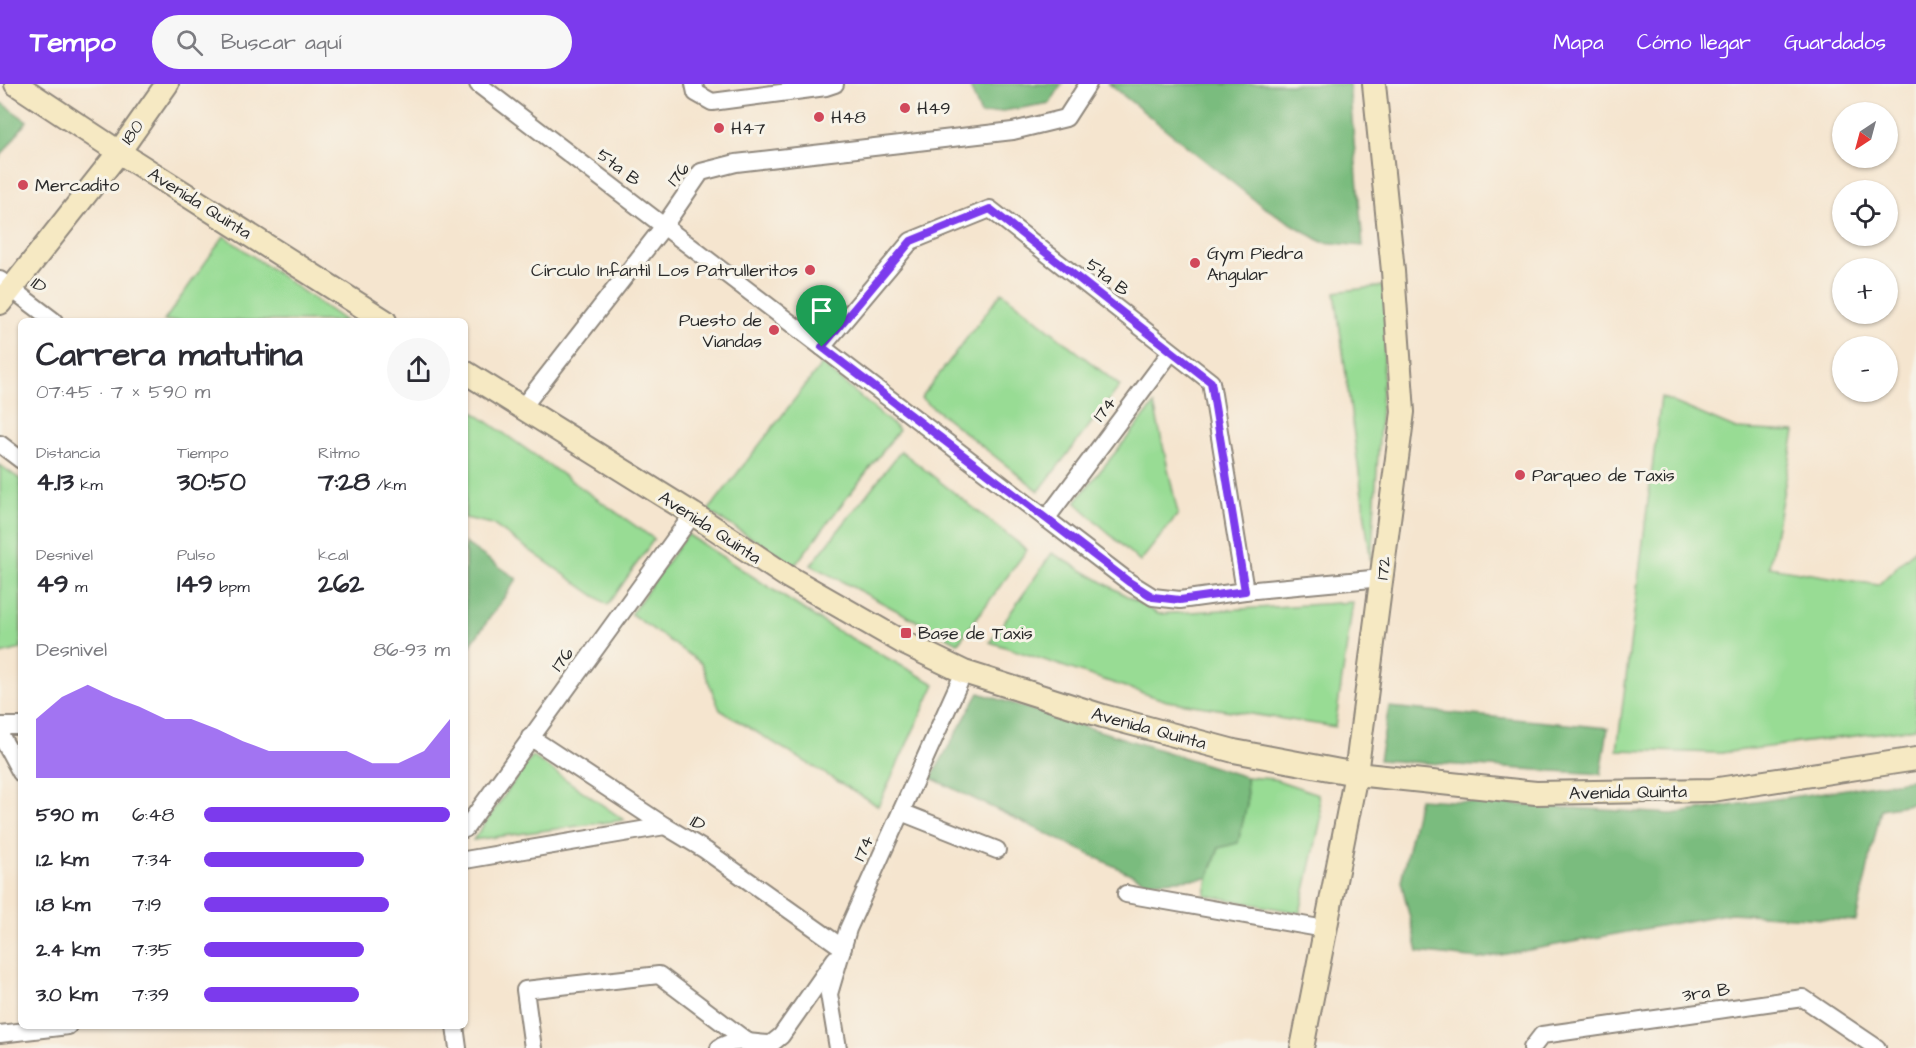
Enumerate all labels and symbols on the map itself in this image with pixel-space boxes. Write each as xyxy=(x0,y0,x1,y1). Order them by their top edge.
place label: H49 xyxy=(917,96,950,121)
marker: H49 xyxy=(898,101,912,115)
north arrow xyxy=(1832,102,1898,168)
place label: H48 xyxy=(831,105,866,130)
marker: H48 xyxy=(812,110,826,124)
street label: 180 xyxy=(115,115,150,150)
place label: H47 xyxy=(731,116,765,141)
marker: H47 xyxy=(712,121,726,135)
street label: 5ta B xyxy=(592,143,646,192)
street label: 176 xyxy=(661,157,696,192)
street label: Avenida Quinta xyxy=(143,162,256,245)
place label: Mercadito xyxy=(35,173,119,198)
marker: Mercadito xyxy=(16,178,30,192)
place label: Gym Piedra Angular xyxy=(1207,241,1303,288)
street label: 5ta B xyxy=(1081,252,1135,303)
marker: Gym Piedra Angular xyxy=(1188,256,1202,270)
place label: Círculo Infantil Los Patrulleritos xyxy=(531,258,798,283)
marker: Círculo Infantil Los Patrulleritos xyxy=(803,263,817,277)
street label: 1D xyxy=(26,271,52,300)
pin xyxy=(796,285,847,347)
place label: Puesto de Viandas xyxy=(679,308,762,354)
marker: Puesto de Viandas xyxy=(767,323,781,337)
street label: 174 xyxy=(1087,392,1122,427)
place label: Parqueo de Taxis xyxy=(1532,463,1675,488)
marker: Parqueo de Taxis xyxy=(1513,468,1527,482)
street label: Avenida Quinta xyxy=(653,485,766,570)
street label: 172 xyxy=(1370,554,1397,581)
place label: Base de Taxis xyxy=(918,621,1033,646)
marker: Base de Taxis xyxy=(899,626,913,640)
street label: 176 xyxy=(545,642,580,677)
street label: Avenida Quinta xyxy=(1089,701,1209,756)
street label: Avenida Quinta xyxy=(1569,779,1687,806)
street label: 1D xyxy=(685,809,710,838)
street label: 174 xyxy=(847,831,880,865)
street label: 3ra B xyxy=(1680,977,1732,1008)

